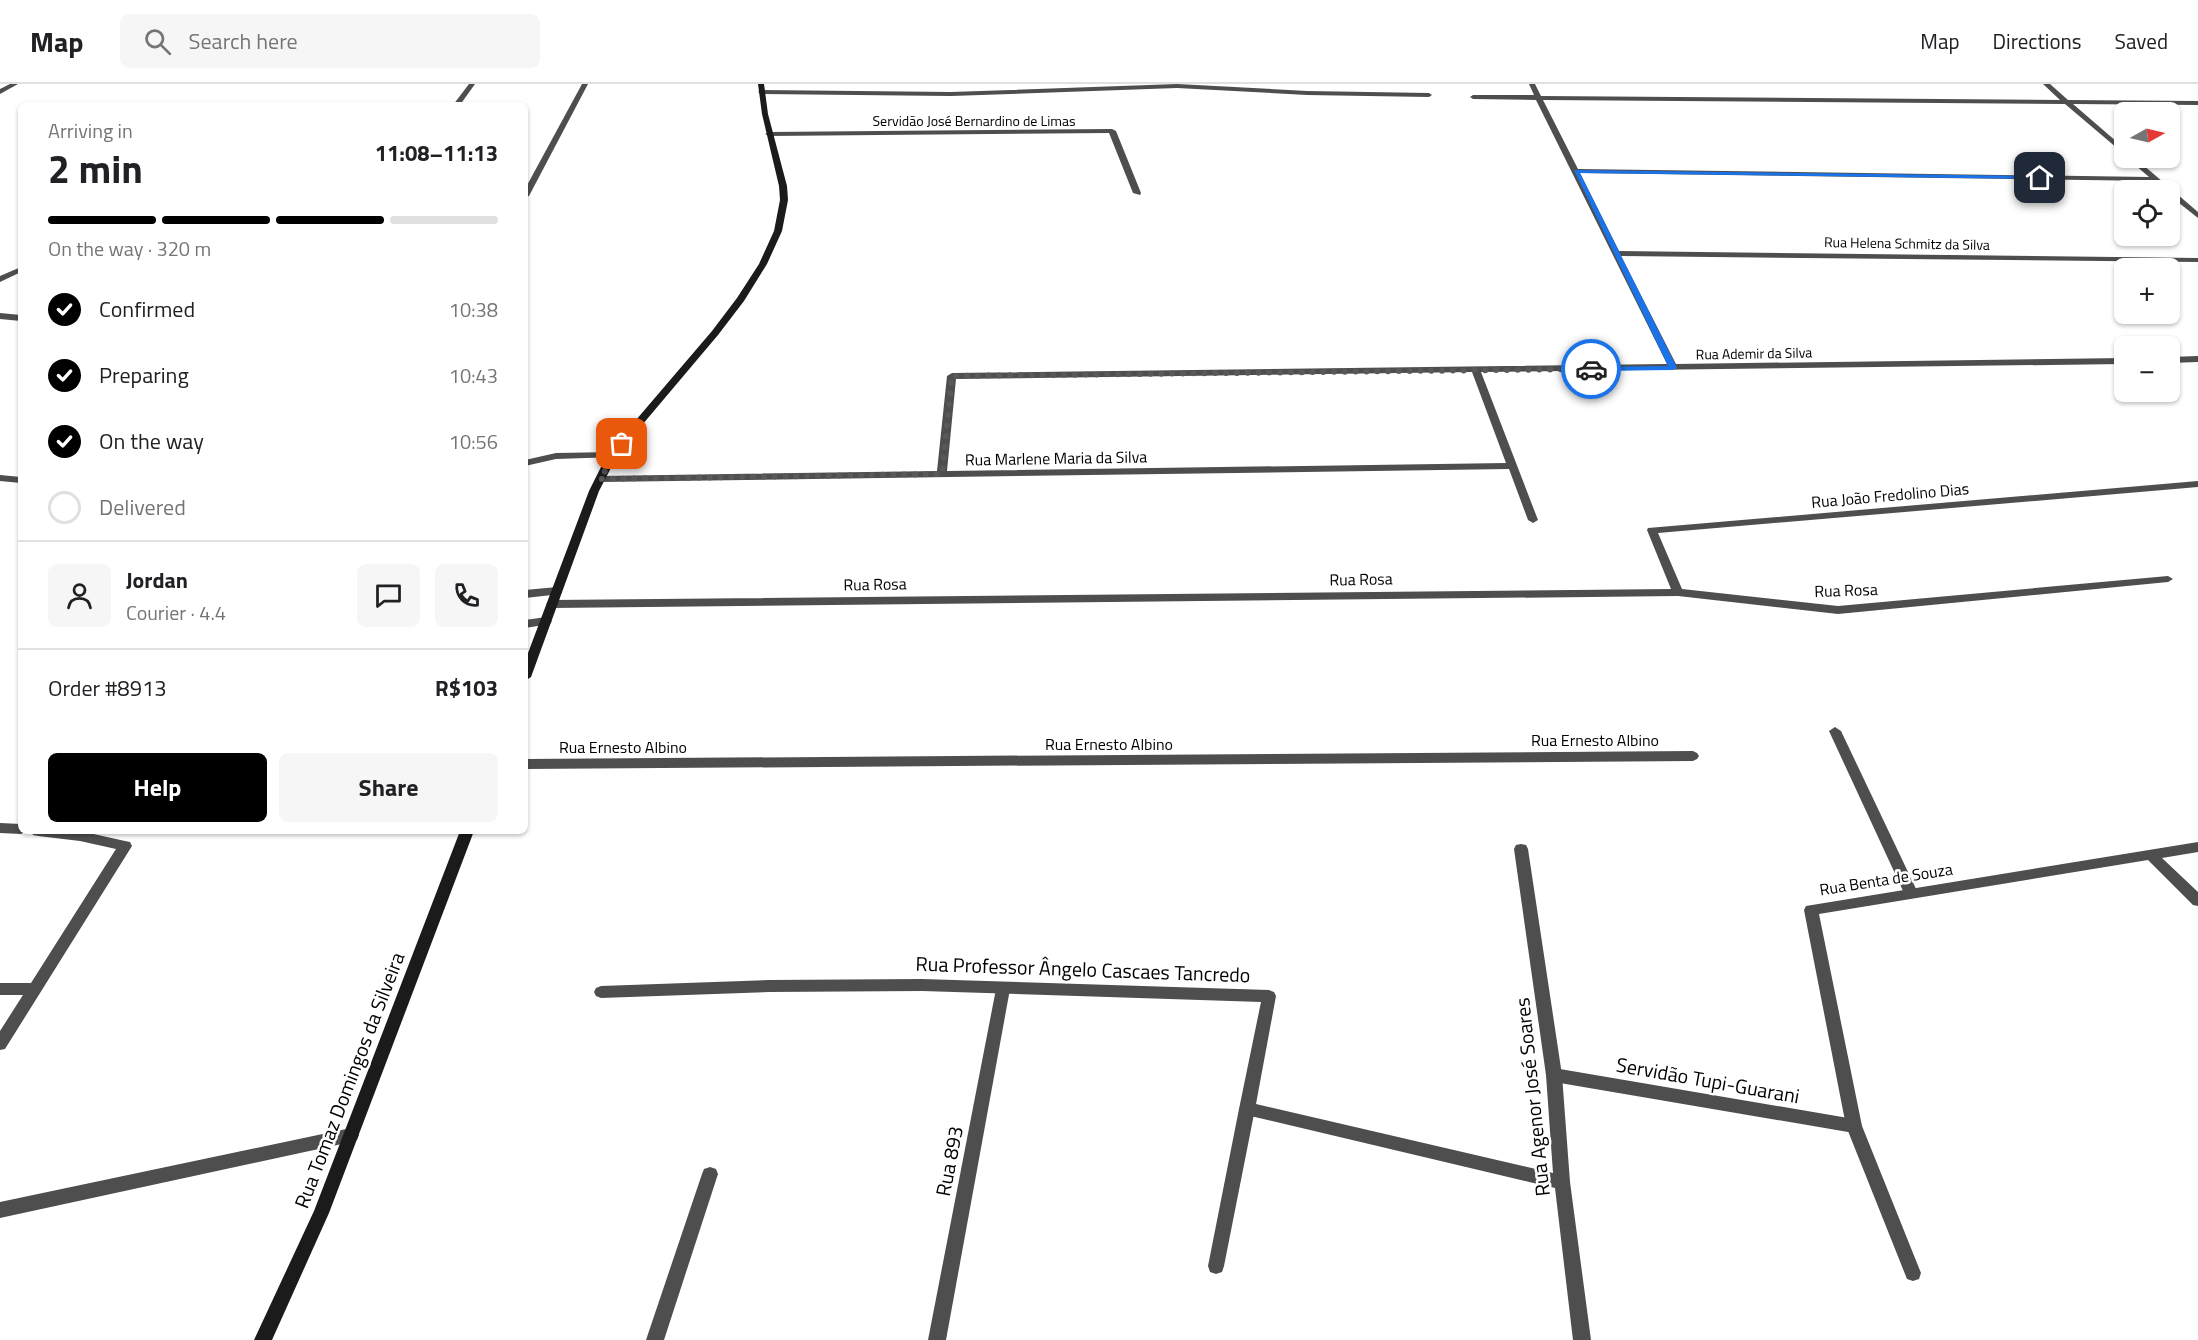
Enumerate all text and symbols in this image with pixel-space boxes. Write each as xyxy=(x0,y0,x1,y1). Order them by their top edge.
search box xyxy=(120,14,540,68)
text: Map xyxy=(30,20,84,63)
text: Search here xyxy=(189,24,298,58)
icon: search xyxy=(141,25,174,58)
text: Map xyxy=(1920,25,1960,57)
text: Directions xyxy=(1993,25,2082,57)
text: Saved xyxy=(2115,25,2168,57)
north arrow xyxy=(2114,102,2180,168)
map controls xyxy=(2114,102,2180,402)
street label: Servidão José Bernardino de Limas xyxy=(873,110,1075,131)
text: Arriving in xyxy=(48,115,133,146)
text: 11:08–11:13 xyxy=(375,136,498,170)
text: 2 min xyxy=(48,139,143,198)
pin xyxy=(2014,152,2065,203)
icon: home xyxy=(2023,161,2056,194)
button: locate xyxy=(2114,180,2180,246)
street label: Rua Helena Schmitz da Silva xyxy=(1824,231,1990,255)
text: On the way · 320 m xyxy=(48,233,211,264)
button: + xyxy=(2114,258,2180,324)
text: Confirmed xyxy=(99,292,195,326)
icon: check xyxy=(48,293,81,326)
text: 10:38 xyxy=(449,294,498,325)
button: − xyxy=(2114,336,2180,402)
courier xyxy=(1561,339,1621,399)
street label: Rua Ademir da Silva xyxy=(1696,341,1812,365)
icon: car xyxy=(1575,353,1608,386)
text: Preparing xyxy=(99,358,189,392)
icon: check xyxy=(48,359,81,392)
text: 10:43 xyxy=(449,360,498,391)
pin xyxy=(596,418,647,469)
text: On the way xyxy=(99,424,204,458)
icon: check xyxy=(48,425,81,458)
text: 10:56 xyxy=(449,426,498,457)
icon: bag xyxy=(605,427,638,460)
street label: Rua Marlene Maria da Silva xyxy=(965,444,1147,472)
street label: Rua João Fredolino Dias xyxy=(1810,476,1970,514)
text: Delivered xyxy=(99,490,186,524)
text: Jordan xyxy=(126,563,188,597)
button: person xyxy=(48,564,111,627)
button: chat xyxy=(357,564,420,627)
button: phone xyxy=(435,564,498,627)
street label: Rua Rosa xyxy=(1329,566,1393,592)
street label: Rua Rosa xyxy=(843,571,907,597)
street label: Rua Rosa xyxy=(1814,577,1878,603)
text: Courier · 4.4 xyxy=(126,597,226,628)
text: Order #8913 xyxy=(48,671,167,705)
text: R$103 xyxy=(435,671,498,705)
street label: Rua Ernesto Albino xyxy=(1531,728,1659,752)
street label: Rua Ernesto Albino xyxy=(1045,732,1173,756)
street label: Rua Ernesto Albino xyxy=(559,735,687,759)
button: Help xyxy=(48,753,267,822)
button: Share xyxy=(279,753,498,822)
street label: Rua Benta de Souza xyxy=(1818,857,1954,901)
street label: Rua Tomaz Domingos da Silveira xyxy=(286,947,412,1213)
street label: Rua Professor Ângelo Cascaes Tancredo xyxy=(915,948,1251,990)
street label: Rua Agenor José Soares xyxy=(1506,996,1558,1198)
street label: Servidão Tupi-Guarani xyxy=(1614,1049,1802,1111)
street label: Rua 893 xyxy=(927,1123,971,1199)

